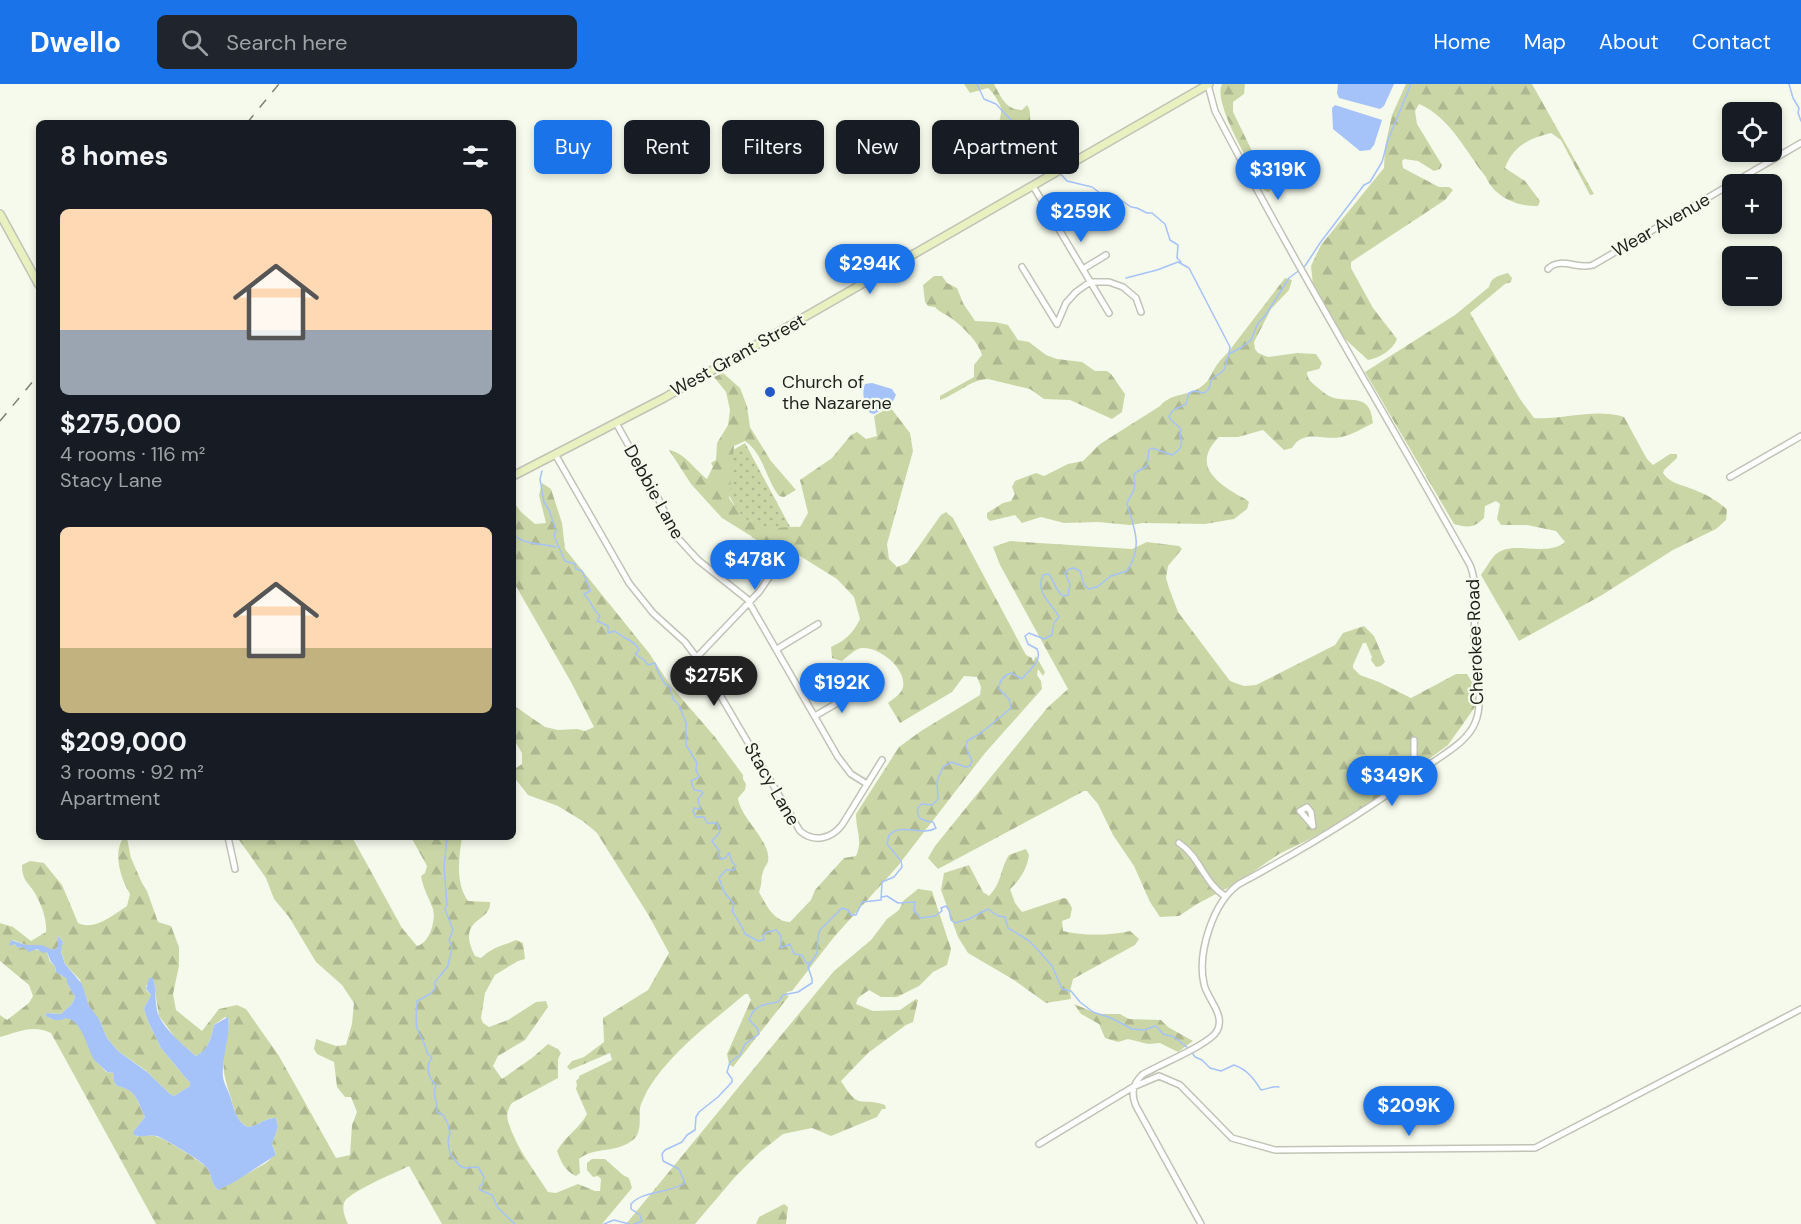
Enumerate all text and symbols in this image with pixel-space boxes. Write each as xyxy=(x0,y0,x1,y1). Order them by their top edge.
search box xyxy=(157,15,577,69)
text: Dwello xyxy=(30,24,121,61)
icon: search xyxy=(178,26,211,59)
text: Search here xyxy=(226,28,348,57)
text: Home xyxy=(1433,28,1491,56)
text: Map xyxy=(1524,28,1566,56)
text: About xyxy=(1599,28,1659,56)
text: Contact xyxy=(1692,28,1771,56)
map controls xyxy=(1722,102,1782,306)
button: locate xyxy=(1722,102,1782,162)
chip: Buy xyxy=(534,120,612,174)
chip: Rent xyxy=(624,120,710,174)
chip: Filters xyxy=(722,120,824,174)
chip: New xyxy=(836,120,920,174)
chip: Apartment xyxy=(932,120,1079,174)
text: 8 homes xyxy=(60,139,168,173)
icon: filters xyxy=(459,140,492,173)
pin: $319K xyxy=(1236,150,1320,201)
text: $319K xyxy=(1249,156,1307,182)
button: + xyxy=(1722,174,1782,234)
street label: Wear Avenue xyxy=(1608,187,1714,263)
pin: $259K xyxy=(1039,192,1123,243)
text: $259K xyxy=(1050,198,1112,224)
pin: $294K xyxy=(828,244,912,295)
button: − xyxy=(1722,246,1782,306)
icon: home xyxy=(222,248,330,356)
text: $294K xyxy=(839,250,901,276)
street label: West Grant Street xyxy=(666,308,810,402)
place label: Church of the Nazarene xyxy=(782,370,892,415)
marker: Church of the Nazarene xyxy=(763,385,777,399)
text: $275,000 xyxy=(60,407,181,441)
text: 4 rooms · 116 m² xyxy=(60,441,205,467)
street label: Debbie Lane xyxy=(618,441,690,543)
text: Stacy Lane xyxy=(60,467,162,493)
pin: $478K xyxy=(713,540,797,591)
text: $478K xyxy=(724,546,786,572)
icon: home xyxy=(222,566,330,674)
street label: Cherokee Road xyxy=(1461,579,1489,705)
pin: $275K xyxy=(672,656,756,707)
text: $275K xyxy=(684,662,744,688)
pin: $192K xyxy=(800,663,884,714)
text: $192K xyxy=(814,669,870,695)
text: $209,000 xyxy=(60,725,187,759)
street label: Stacy Lane xyxy=(739,738,805,830)
pin: $349K xyxy=(1350,756,1434,807)
text: 3 rooms · 92 m² xyxy=(60,759,204,785)
text: $349K xyxy=(1361,762,1423,788)
text: Apartment xyxy=(60,785,160,811)
pin: $209K xyxy=(1367,1086,1451,1137)
text: $209K xyxy=(1377,1092,1441,1118)

